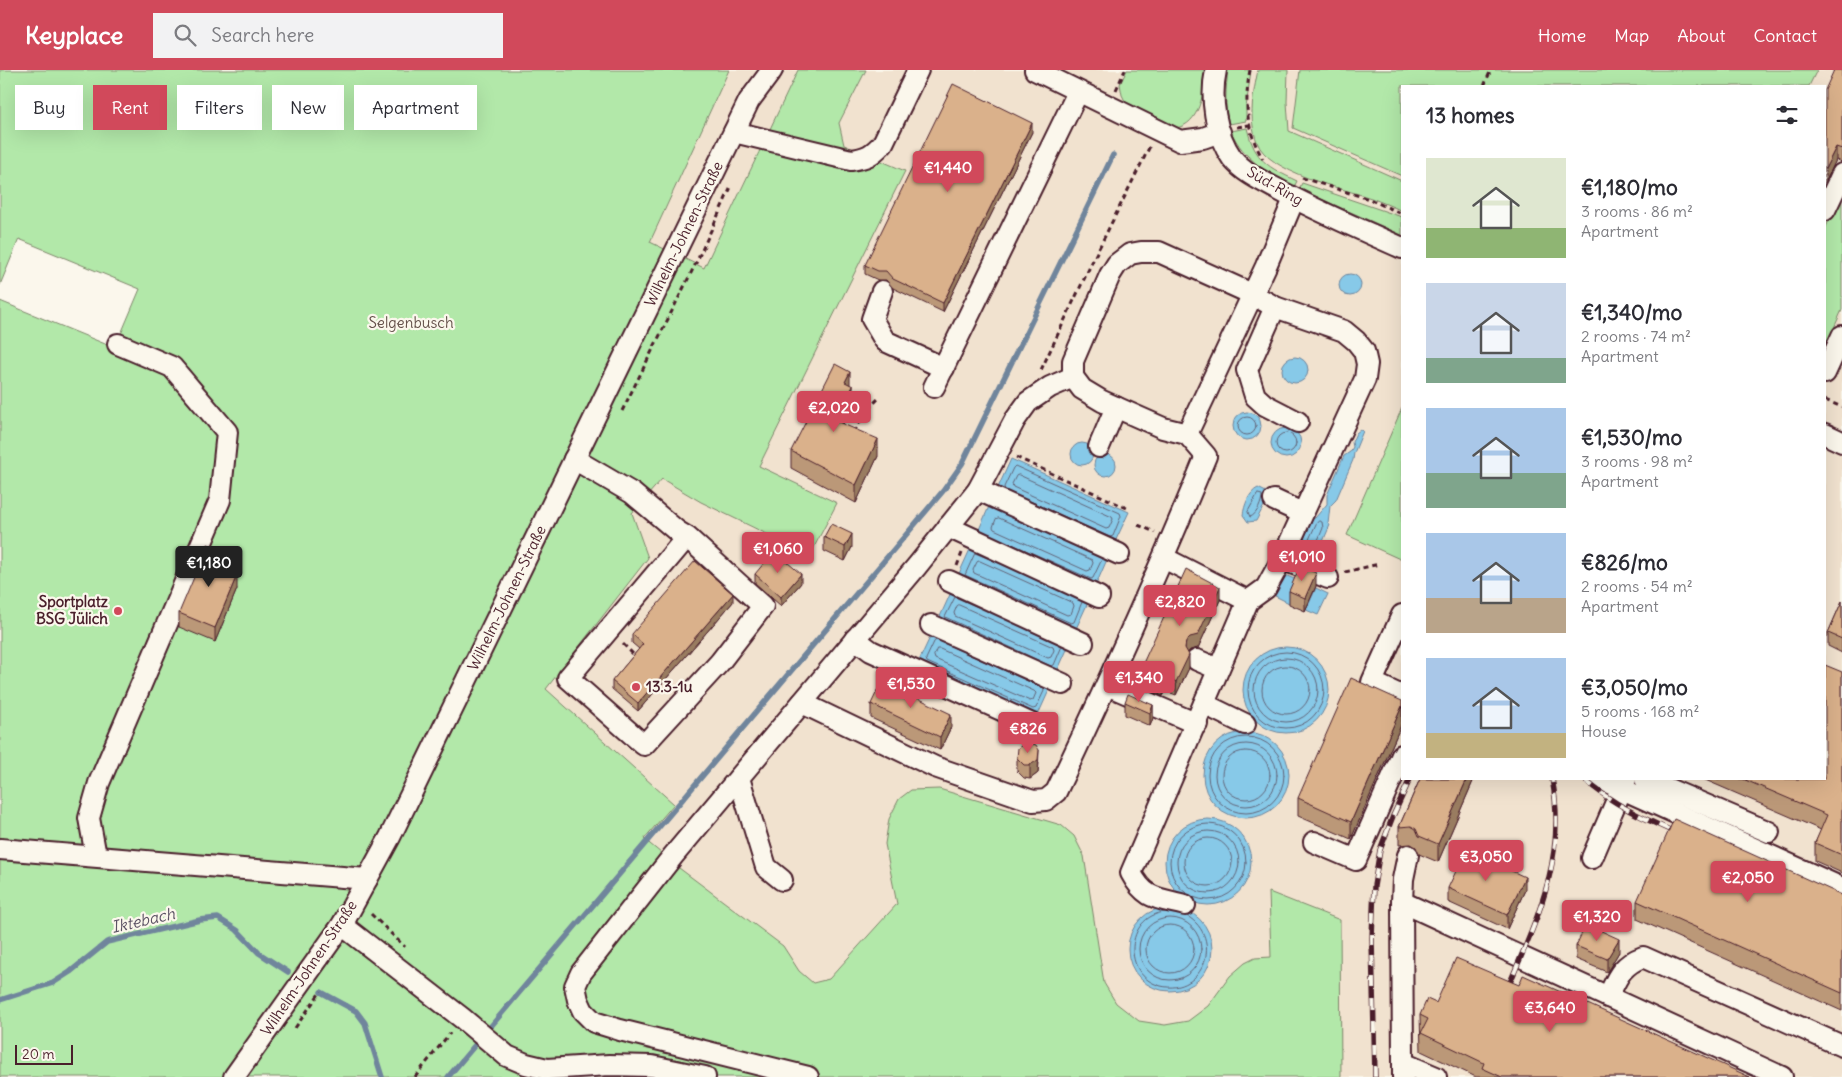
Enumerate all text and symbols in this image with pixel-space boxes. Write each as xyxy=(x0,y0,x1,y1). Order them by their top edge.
search box xyxy=(153,13,503,58)
text: Keyplace xyxy=(25,20,123,50)
icon: search xyxy=(171,21,199,49)
text: Search here xyxy=(211,23,314,47)
text: Home xyxy=(1538,24,1586,47)
text: Map xyxy=(1614,24,1649,47)
text: About xyxy=(1677,24,1725,47)
text: Contact xyxy=(1753,24,1817,47)
chip: Buy xyxy=(15,85,83,130)
chip: Rent xyxy=(93,85,167,130)
chip: Filters xyxy=(177,85,262,130)
chip: New xyxy=(272,85,344,130)
chip: Apartment xyxy=(354,85,477,130)
icon: filters xyxy=(1773,101,1801,129)
text: 13 homes xyxy=(1426,102,1514,129)
pin: €1,440 xyxy=(907,150,989,193)
text: €1,440 xyxy=(924,157,972,177)
street label: Wilhelm-Johnen-Straße xyxy=(640,158,727,309)
street label: Süd-Ring xyxy=(1244,162,1307,209)
text: €1,180/mo xyxy=(1581,174,1678,201)
icon: home xyxy=(1466,178,1526,238)
text: 3 rooms · 86 m² xyxy=(1581,201,1693,221)
text: Apartment xyxy=(1581,221,1659,241)
text: €1,340/mo xyxy=(1581,299,1682,326)
icon: home xyxy=(1466,303,1526,363)
park label: Selgenbusch xyxy=(368,313,454,332)
text: 2 rooms · 74 m² xyxy=(1581,326,1691,346)
text: Apartment xyxy=(1581,346,1659,366)
pin: €2,020 xyxy=(793,390,875,433)
text: €2,020 xyxy=(808,397,860,417)
text: €1,530/mo xyxy=(1581,424,1682,451)
icon: home xyxy=(1466,428,1526,488)
text: 3 rooms · 98 m² xyxy=(1581,451,1693,471)
text: Apartment xyxy=(1581,471,1659,491)
street label: Wilhelm-Johnen-Straße xyxy=(463,522,550,673)
pin: €1,060 xyxy=(737,532,819,574)
text: €1,060 xyxy=(753,538,803,558)
pin: €1,010 xyxy=(1261,540,1343,582)
pin: €1,180 xyxy=(168,546,250,588)
text: €1,010 xyxy=(1278,546,1326,566)
text: €826/mo xyxy=(1581,549,1668,576)
text: €1,180 xyxy=(186,552,232,572)
icon: home xyxy=(1466,553,1526,613)
text: 2 rooms · 54 m² xyxy=(1581,576,1693,596)
pin: €2,820 xyxy=(1139,584,1221,627)
text: €2,820 xyxy=(1155,591,1205,611)
place label: Sportplatz BSG Jülich xyxy=(36,592,108,628)
text: Apartment xyxy=(1581,596,1659,616)
marker: Sportplatz BSG Jülich xyxy=(112,605,124,617)
pin: €1,340 xyxy=(1098,660,1180,703)
pin: €1,530 xyxy=(870,666,952,709)
text: €1,340 xyxy=(1115,667,1163,687)
text: €1,530 xyxy=(887,673,935,693)
text: €3,050/mo xyxy=(1581,674,1688,701)
place label: 13.3-1u xyxy=(646,677,693,696)
icon: home xyxy=(1466,678,1526,738)
marker: 13.3-1u xyxy=(630,681,642,693)
text: 5 rooms · 168 m² xyxy=(1581,701,1699,721)
pin: €826 xyxy=(998,712,1058,754)
text: €826 xyxy=(1009,718,1047,738)
text: House xyxy=(1581,721,1627,741)
pin: €3,050 xyxy=(1445,840,1527,882)
text: €3,050 xyxy=(1460,846,1513,866)
pin: €2,050 xyxy=(1707,860,1789,903)
text: €2,050 xyxy=(1722,867,1774,887)
street label: Wilhelm-Johnen-Straße xyxy=(256,896,361,1039)
pin: €1,320 xyxy=(1556,900,1638,942)
water label: Iktebach xyxy=(109,903,177,937)
text: €1,320 xyxy=(1573,906,1621,926)
pin: €3,640 xyxy=(1509,990,1591,1033)
text: €3,640 xyxy=(1524,997,1576,1017)
scale bar xyxy=(15,1042,72,1065)
text: 20 m xyxy=(22,1045,55,1063)

